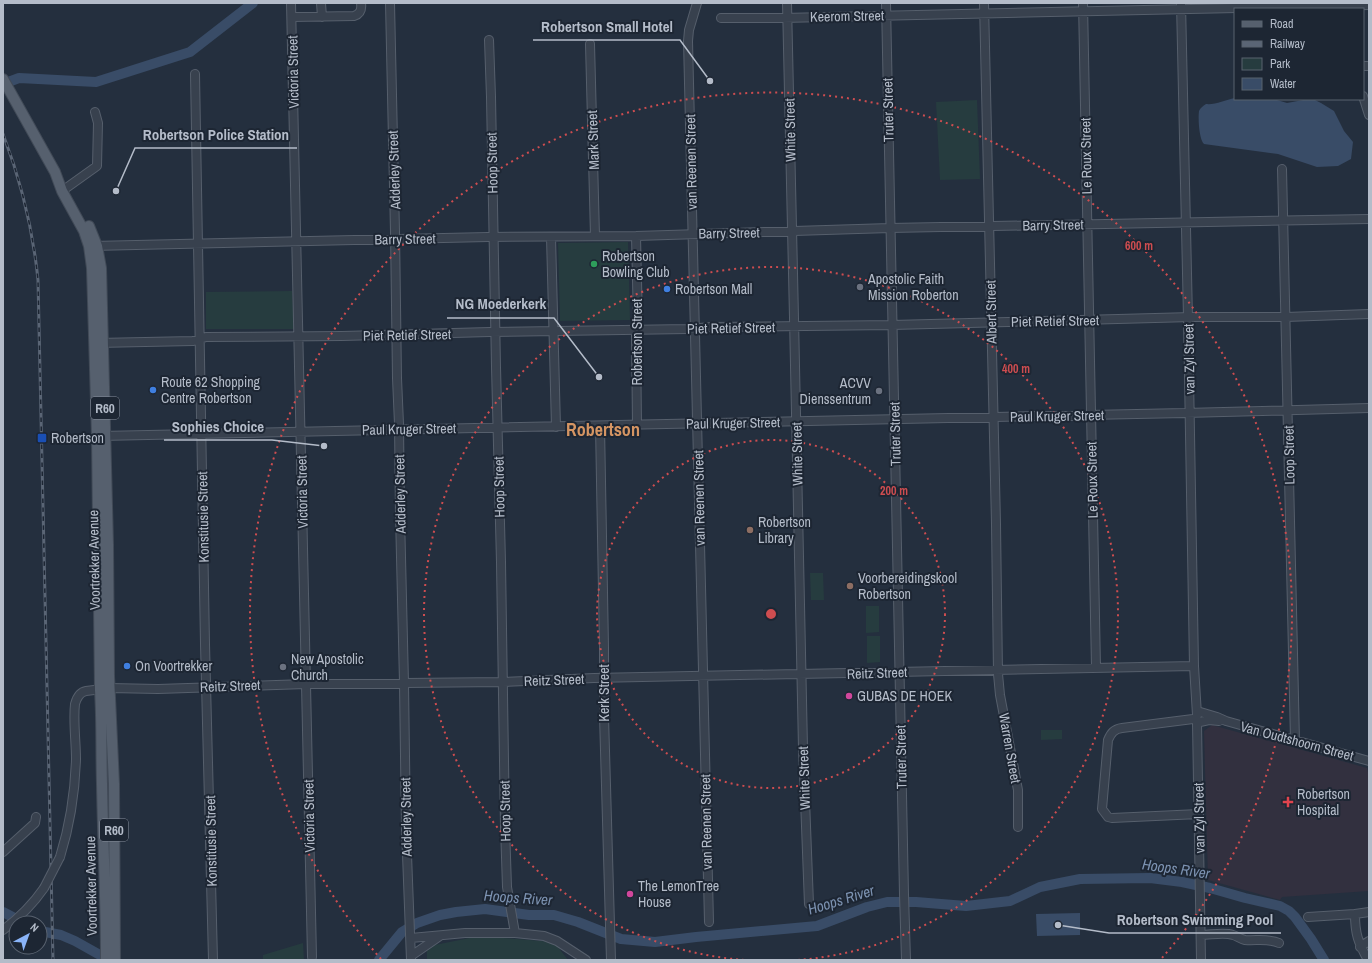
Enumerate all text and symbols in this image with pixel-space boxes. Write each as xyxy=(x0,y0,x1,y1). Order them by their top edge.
street label: Keerom Street xyxy=(810,6,884,26)
legend xyxy=(1234,8,1364,100)
callout: Robertson Small Hotel xyxy=(533,13,680,40)
text: Robertson Small Hotel xyxy=(541,16,673,37)
text: Road xyxy=(1270,16,1294,32)
street label: Victoria Street xyxy=(283,35,303,109)
text: Railway xyxy=(1270,36,1305,52)
text: Park xyxy=(1270,56,1290,72)
text: Water xyxy=(1270,76,1297,92)
street label: Truter Street xyxy=(878,78,898,142)
street label: White Street xyxy=(780,98,800,162)
street label: Mark Street xyxy=(583,110,603,170)
street label: van Reenen Street xyxy=(681,114,701,210)
street label: Le Roux Street xyxy=(1076,118,1096,194)
callout: Robertson Police Station xyxy=(135,121,297,148)
text: Robertson Police Station xyxy=(143,124,289,145)
street label: Adderley Street xyxy=(384,130,404,211)
street label: Hoop Street xyxy=(482,132,502,194)
street label: Barry Street xyxy=(1022,215,1084,235)
street label: Barry Street xyxy=(698,223,760,243)
street label: Barry Street xyxy=(374,229,436,249)
text: 600 m xyxy=(1125,238,1153,254)
place label: Robertson Bowling Club xyxy=(602,247,670,281)
marker: Robertson Bowling Club xyxy=(589,259,599,269)
place label: Apostolic Faith Mission Roberton xyxy=(867,270,959,304)
place label: Robertson Mall xyxy=(675,280,752,298)
street label: Albert Street xyxy=(981,280,1001,345)
marker: Apostolic Faith Mission Roberton xyxy=(855,282,865,292)
marker: Robertson Mall xyxy=(662,284,672,294)
callout: NG Moederkerk xyxy=(447,291,554,318)
text: NG Moederkerk xyxy=(456,293,547,314)
street label: Robertson Street xyxy=(628,299,646,385)
street label: Piet Retief Street xyxy=(1011,311,1099,331)
street label: Piet Retief Street xyxy=(687,318,775,338)
street label: van Zyl Street xyxy=(1179,323,1199,395)
street label: Piet Retief Street xyxy=(363,325,451,345)
text: 400 m xyxy=(1002,361,1030,377)
place label: Route 62 Shopping Centre Robertson xyxy=(161,373,261,407)
place label: ACVV Dienssentrum xyxy=(800,374,871,408)
marker: Route 62 Shopping Centre Robertson xyxy=(148,385,158,395)
marker: ACVV Dienssentrum xyxy=(874,386,884,396)
road number: R60 xyxy=(91,397,119,419)
street label: Truter Street xyxy=(885,402,905,466)
street label: Paul Kruger Street xyxy=(1010,406,1104,426)
callout: Sophies Choice xyxy=(164,413,272,440)
street label: Paul Kruger Street xyxy=(686,413,780,433)
text: Sophies Choice xyxy=(172,416,264,437)
district label: Robertson xyxy=(566,417,640,442)
street label: Paul Kruger Street xyxy=(362,419,456,439)
street label: White Street xyxy=(787,422,807,486)
street label: Loop Street xyxy=(1279,425,1299,485)
place label: Robertson xyxy=(51,429,104,447)
marker: Robertson xyxy=(36,432,48,444)
street label: Le Roux Street xyxy=(1082,442,1102,518)
street label: van Reenen Street xyxy=(689,450,709,546)
street label: Adderley Street xyxy=(390,454,410,535)
street label: Victoria Street xyxy=(292,455,312,529)
street label: Hoop Street xyxy=(489,456,509,518)
street label: Konstitusie Street xyxy=(193,471,213,563)
text: 200 m xyxy=(880,483,908,499)
street label: Voortrekker Avenue xyxy=(84,510,104,610)
place label: Robertson Library xyxy=(758,513,811,547)
marker: Robertson Library xyxy=(745,525,755,535)
place label: Voorbereidingskool Robertson xyxy=(858,569,957,603)
marker: Voorbereidingskool Robertson xyxy=(845,581,855,591)
centre of rings xyxy=(764,607,778,621)
place label: New Apostolic Church xyxy=(291,650,364,684)
place label: On Voortrekker xyxy=(135,657,212,675)
marker: On Voortrekker xyxy=(122,661,132,671)
marker: New Apostolic Church xyxy=(278,662,288,672)
street label: Reitz Street xyxy=(846,663,908,683)
street label: Kerk Street xyxy=(595,664,613,722)
street label: Reitz Street xyxy=(523,670,585,690)
street label: Reitz Street xyxy=(199,676,261,696)
place label: GUBAS DE HOEK xyxy=(857,687,952,705)
marker: GUBAS DE HOEK xyxy=(844,691,854,701)
street label: Warren Street xyxy=(995,711,1025,785)
street label: Van Oudtshoorn Street xyxy=(1238,717,1356,765)
street label: Truter Street xyxy=(891,725,911,789)
street label: White Street xyxy=(794,746,814,810)
street label: van Reenen Street xyxy=(696,774,716,870)
street label: Adderley Street xyxy=(396,777,416,858)
street label: Victoria Street xyxy=(299,779,319,853)
street label: Hoop Street xyxy=(495,780,515,842)
street label: van Zyl Street xyxy=(1189,782,1209,854)
place label: Robertson Hospital xyxy=(1297,785,1350,819)
street label: Konstitusie Street xyxy=(201,795,221,887)
marker: Robertson Hospital xyxy=(1282,796,1294,808)
road number: R60 xyxy=(100,819,128,841)
street label: Voortrekker Avenue xyxy=(81,836,101,936)
water label: Hoops River xyxy=(1141,853,1212,884)
place label: The LemonTree House xyxy=(638,877,719,911)
water label: Hoops River xyxy=(805,879,877,920)
water label: Hoops River xyxy=(483,885,554,910)
marker: The LemonTree House xyxy=(625,889,635,899)
callout: Robertson Swimming Pool xyxy=(1109,906,1281,933)
text: Robertson Swimming Pool xyxy=(1117,909,1273,930)
north arrow xyxy=(8,915,48,955)
text: N xyxy=(28,920,42,935)

